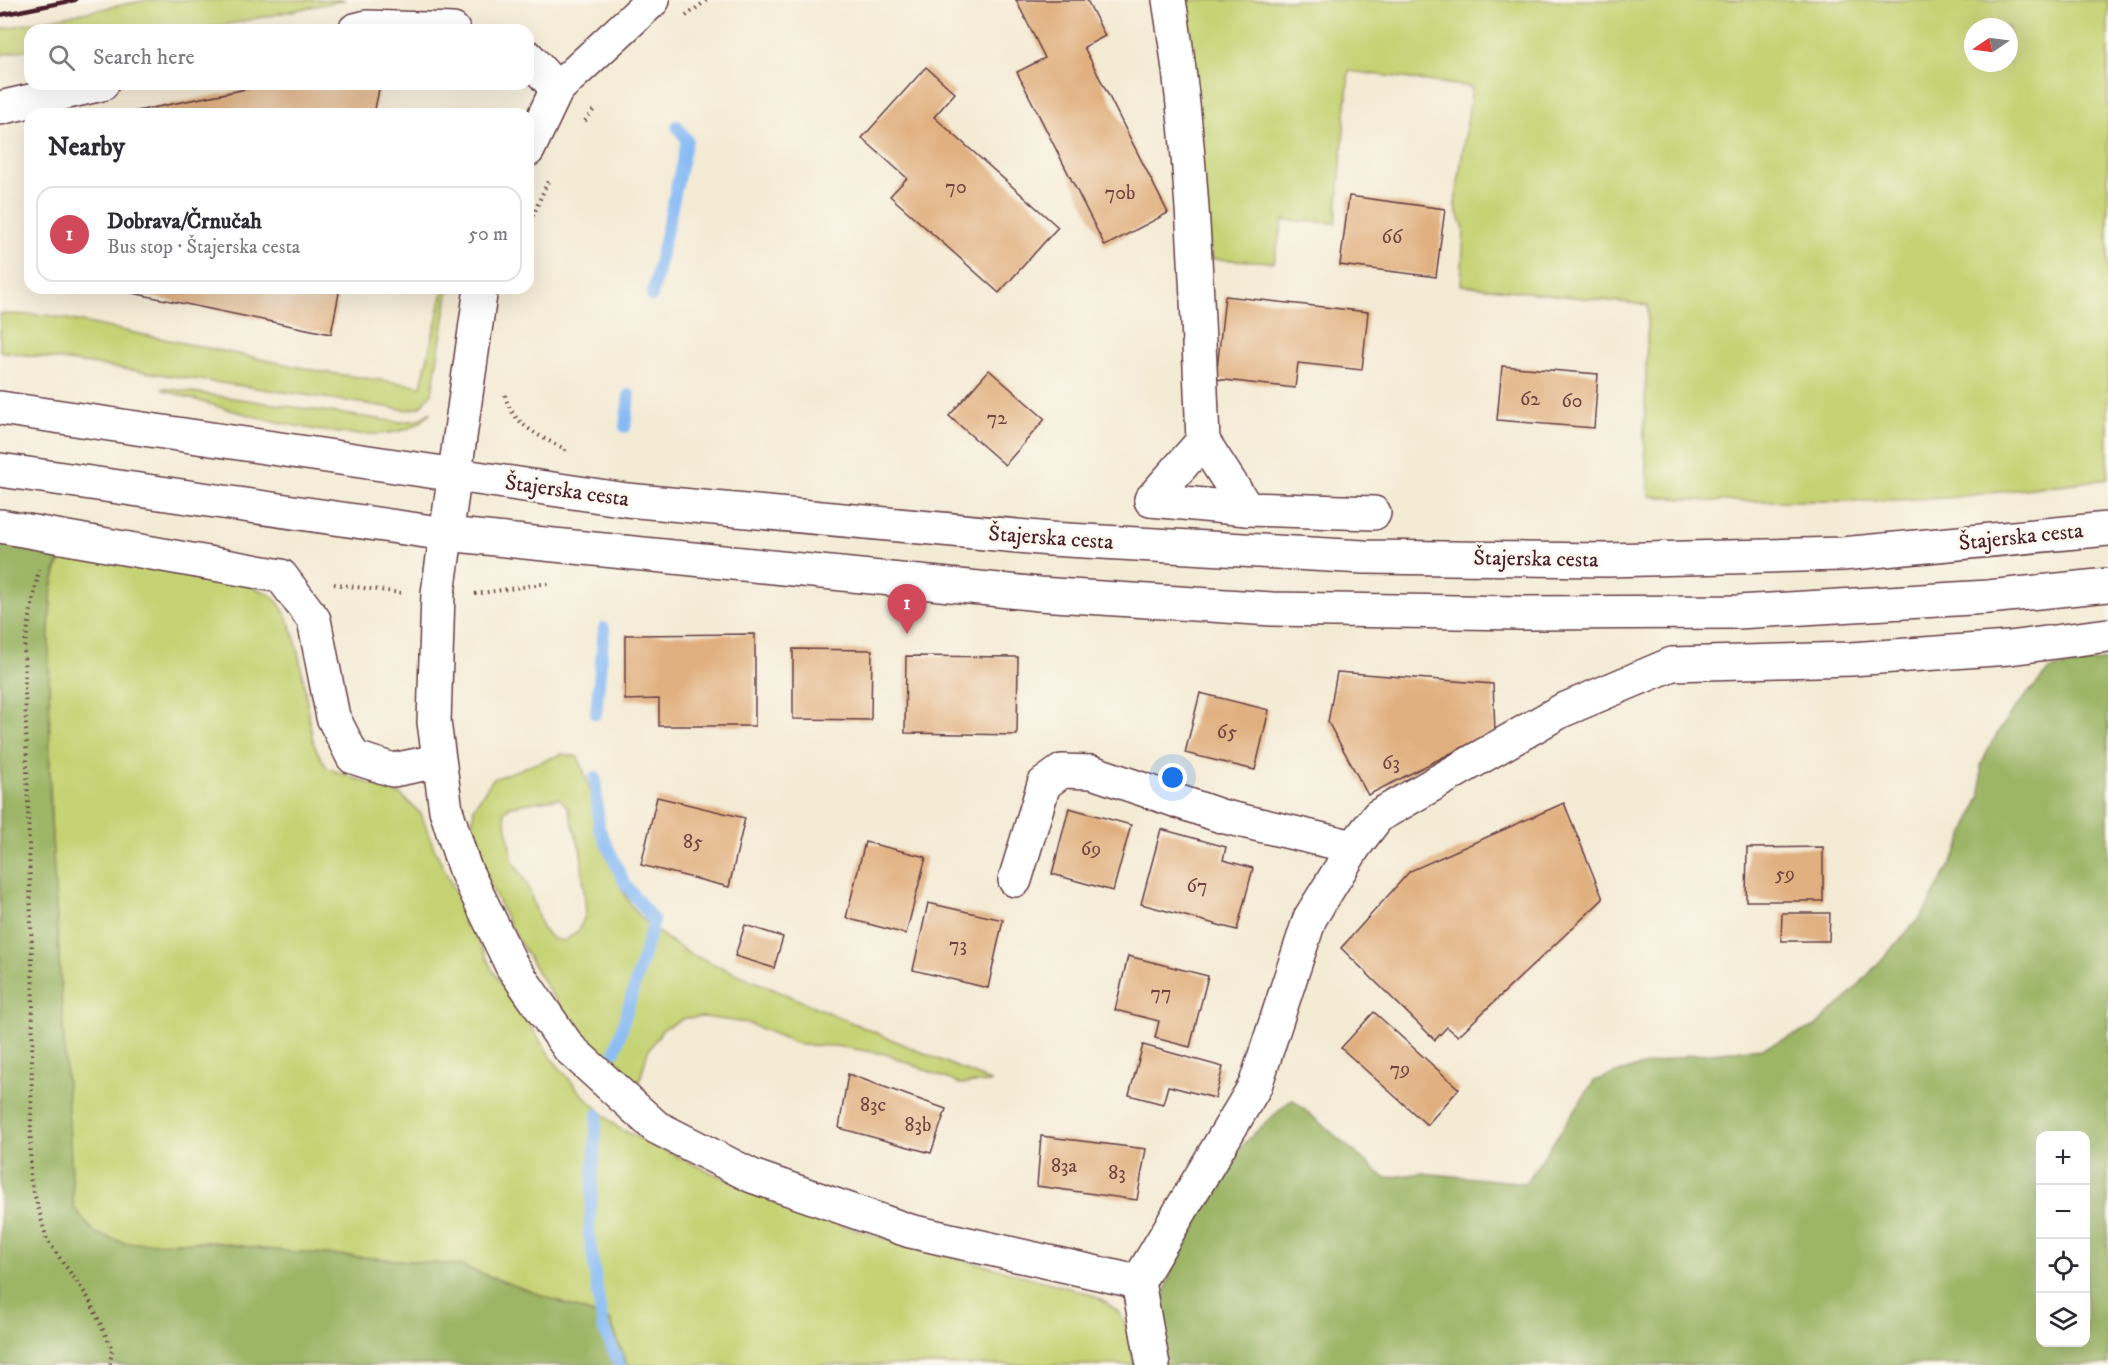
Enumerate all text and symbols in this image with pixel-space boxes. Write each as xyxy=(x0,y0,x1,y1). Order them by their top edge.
north arrow xyxy=(1964,18,2018,72)
search box xyxy=(24,24,534,90)
icon: search xyxy=(45,41,78,74)
text: Search here xyxy=(93,44,195,71)
text: Nearby xyxy=(48,131,125,164)
house number: 70 xyxy=(945,175,967,200)
house number: 70b xyxy=(1105,181,1135,206)
text: Dobrava/Črnučah xyxy=(107,208,262,235)
text: 1 xyxy=(66,222,73,247)
text: 50 m xyxy=(468,222,508,247)
house number: 66 xyxy=(1382,225,1403,250)
text: Bus stop · Štajerska cesta xyxy=(107,235,300,260)
house number: 62 xyxy=(1520,387,1540,412)
house number: 60 xyxy=(1561,389,1583,414)
house number: 72 xyxy=(987,406,1007,431)
street label: Štajerska cesta xyxy=(503,468,632,513)
street label: Štajerska cesta xyxy=(1957,516,2085,557)
street label: Štajerska cesta xyxy=(988,519,1115,556)
street label: Štajerska cesta xyxy=(1473,543,1599,574)
pin: 1 xyxy=(888,584,926,634)
house number: 65 xyxy=(1217,720,1237,745)
house number: 63 xyxy=(1382,751,1400,776)
your location xyxy=(1158,763,1187,792)
house number: 85 xyxy=(683,830,703,855)
house number: 69 xyxy=(1081,837,1101,862)
house number: 59 xyxy=(1775,862,1795,887)
house number: 67 xyxy=(1187,874,1207,899)
house number: 73 xyxy=(949,933,967,958)
house number: 77 xyxy=(1150,981,1172,1006)
house number: 79 xyxy=(1390,1057,1410,1082)
house number: 83c xyxy=(860,1093,886,1118)
house number: 83b xyxy=(905,1113,931,1138)
map controls xyxy=(2036,1131,2090,1347)
button: + xyxy=(2036,1131,2090,1185)
house number: 83a xyxy=(1051,1154,1077,1179)
house number: 83 xyxy=(1108,1161,1126,1186)
button: − xyxy=(2036,1185,2090,1239)
button: locate xyxy=(2036,1239,2090,1293)
button: layers xyxy=(2036,1293,2090,1347)

